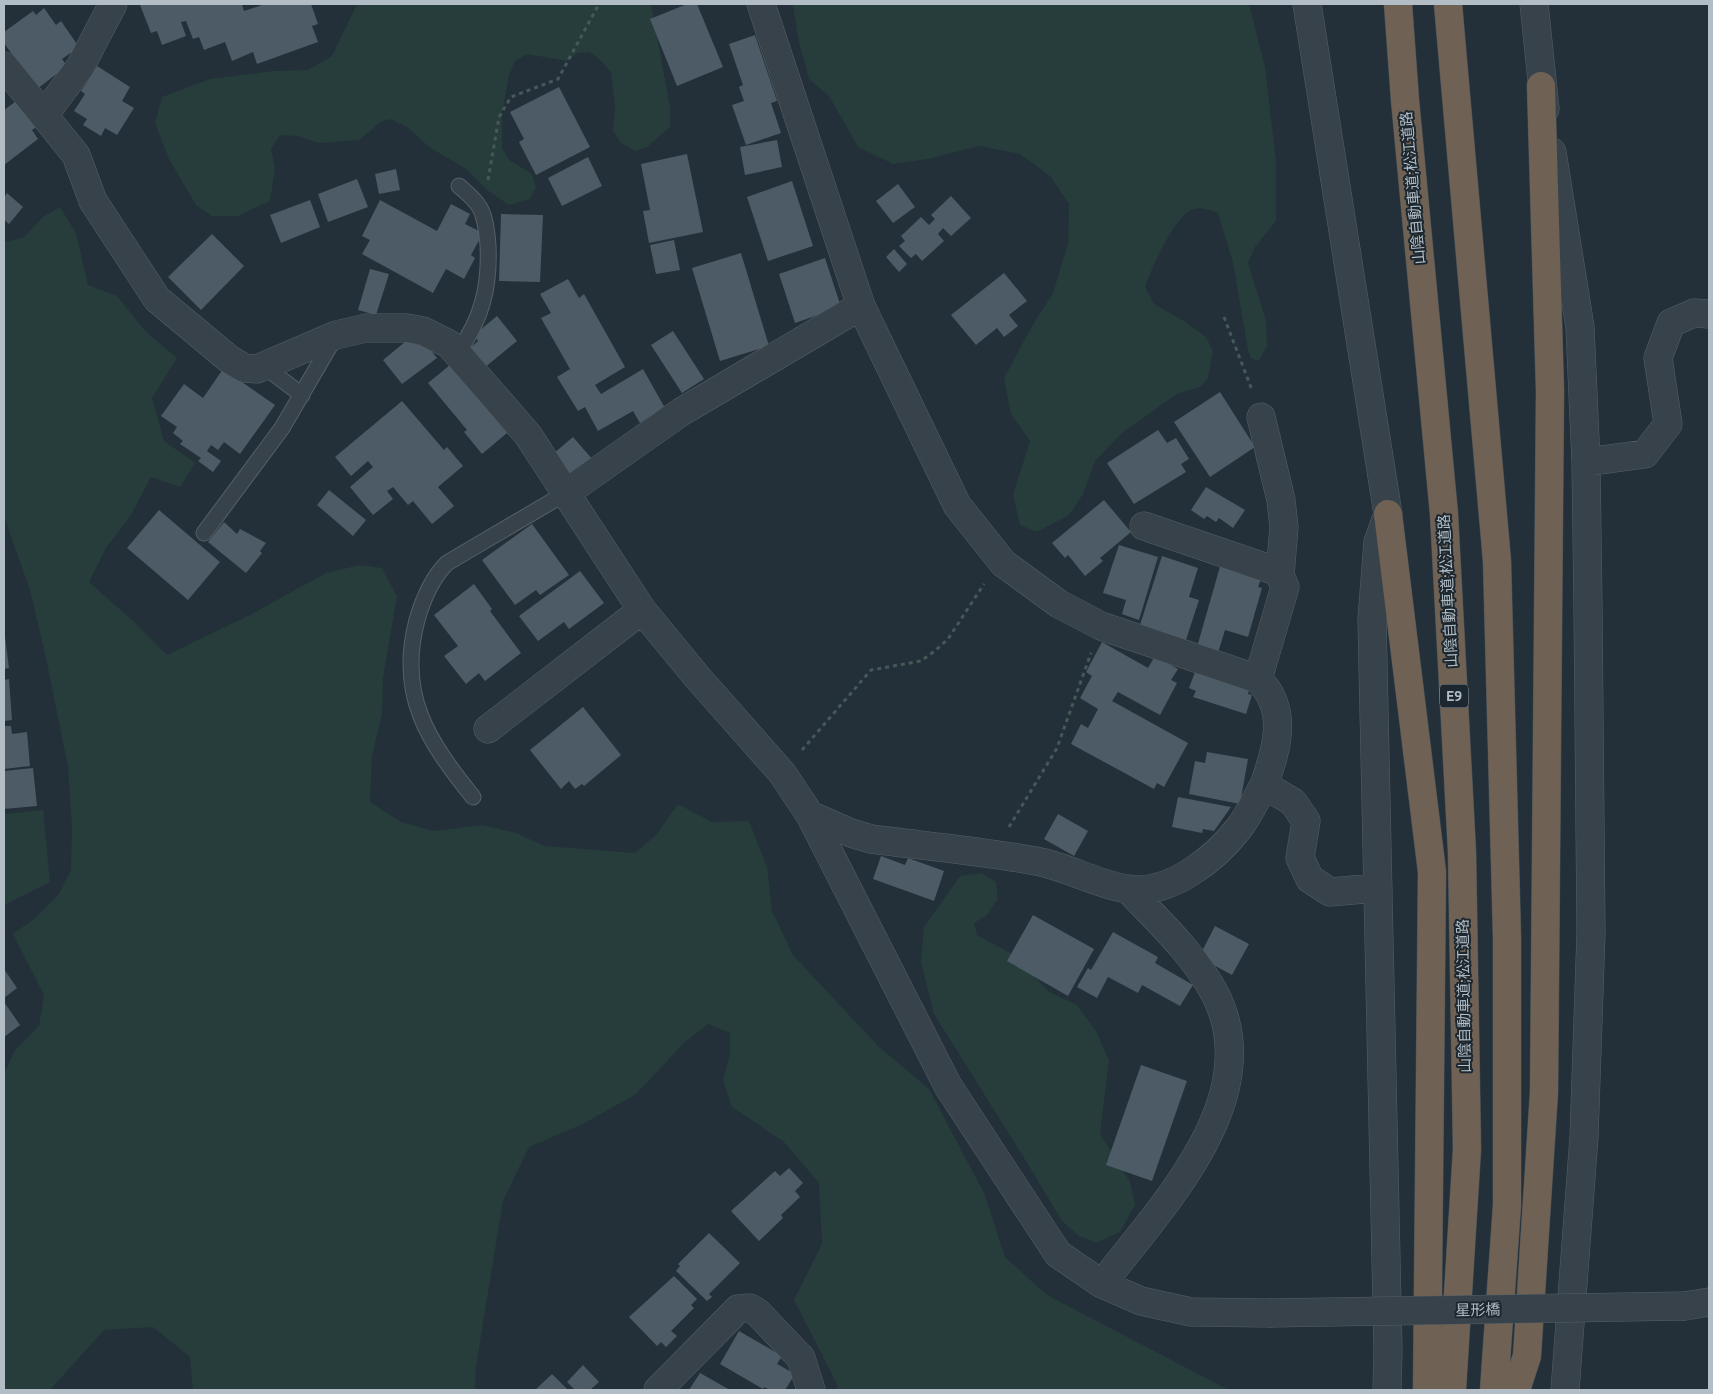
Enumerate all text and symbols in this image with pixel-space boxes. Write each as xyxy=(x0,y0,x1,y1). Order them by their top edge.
street label: 山陰自動車道;松江道路 xyxy=(1397,111,1428,265)
street label: 山陰自動車道;松江道路 xyxy=(1435,514,1460,668)
road number: E9 xyxy=(1440,684,1468,708)
street label: 山陰自動車道;松江道路 xyxy=(1454,919,1473,1073)
street label: 星形橋 xyxy=(1455,1301,1501,1318)

